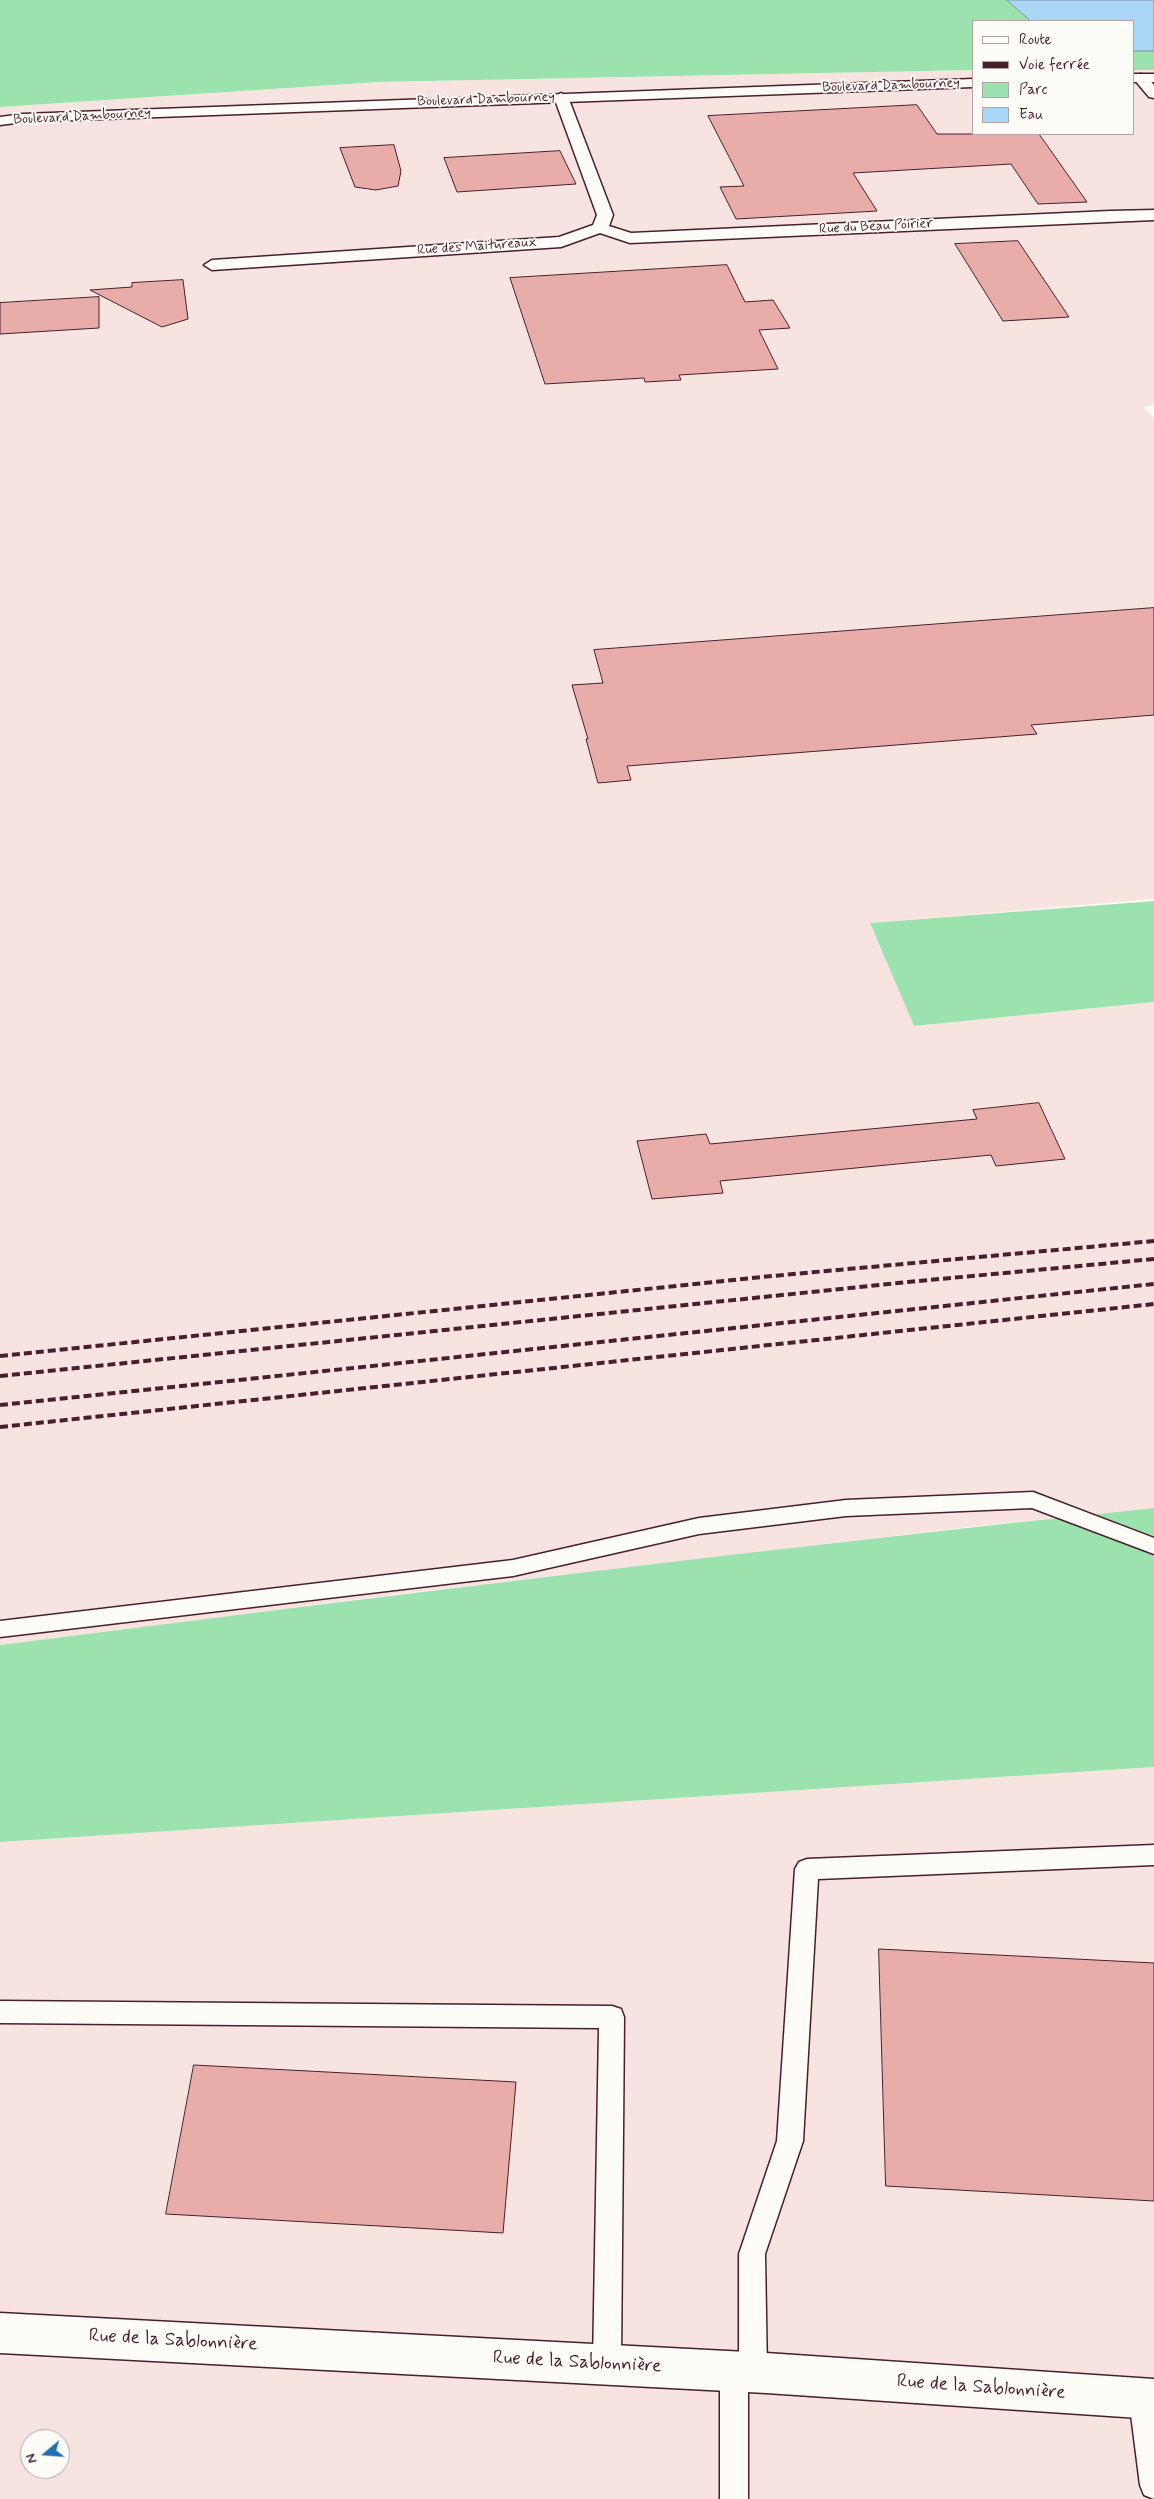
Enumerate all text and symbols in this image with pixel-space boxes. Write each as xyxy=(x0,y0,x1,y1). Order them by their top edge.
legend xyxy=(972,20,1134,135)
text: Route xyxy=(1019,30,1052,50)
text: Voie ferrée xyxy=(1019,55,1090,75)
street label: Boulevard Dambourney xyxy=(822,75,960,97)
text: Parc xyxy=(1019,80,1047,100)
street label: Boulevard Dambourney xyxy=(417,89,555,111)
street label: Boulevard Dambourney xyxy=(13,105,151,129)
text: Eau xyxy=(1019,105,1043,125)
street label: Rue du Beau Poirier xyxy=(819,216,933,238)
street label: Rue des Maitureaux xyxy=(417,234,537,260)
street label: Rue de la Sablonnière xyxy=(88,2325,258,2357)
street label: Rue de la Sablonnière xyxy=(492,2347,662,2379)
street label: Rue de la Sablonnière xyxy=(896,2371,1066,2405)
north arrow xyxy=(20,2429,70,2479)
text: N xyxy=(22,2451,42,2466)

